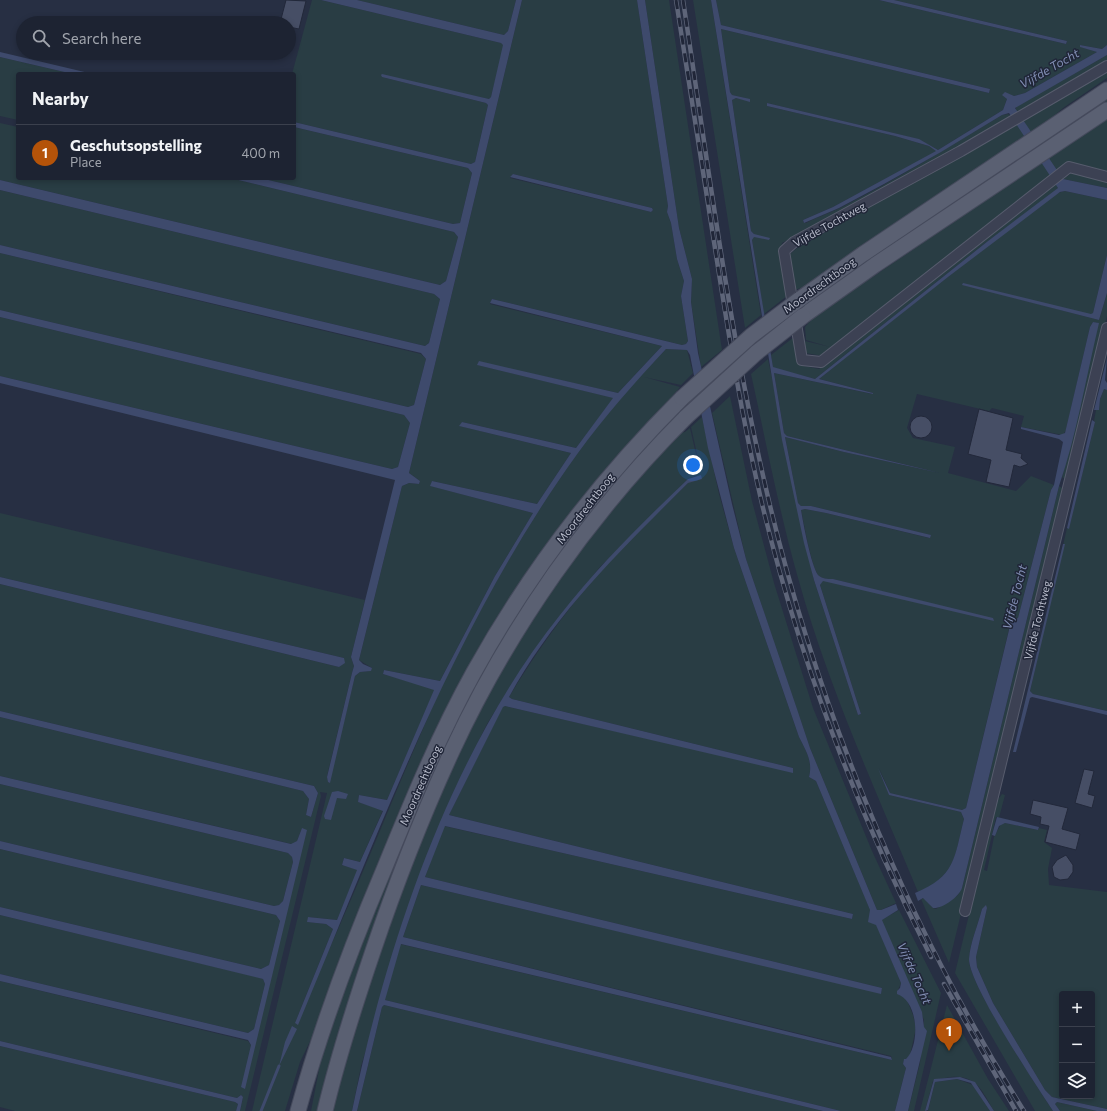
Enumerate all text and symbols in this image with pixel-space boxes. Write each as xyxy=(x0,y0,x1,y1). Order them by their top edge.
search box xyxy=(16,16,296,60)
icon: search xyxy=(30,27,52,49)
text: Search here xyxy=(62,29,141,47)
water label: Vijfde Tocht xyxy=(1017,45,1082,91)
text: Nearby xyxy=(32,88,89,109)
text: Geschutsopstelling xyxy=(70,136,202,154)
text: 1 xyxy=(42,145,48,161)
text: 400 m xyxy=(241,145,280,161)
text: Place xyxy=(70,154,102,170)
street label: Vijfde Tochtweg xyxy=(790,199,868,249)
street label: Moordrechtboog xyxy=(780,254,858,316)
your location xyxy=(683,455,703,475)
street label: Moordrechtboog xyxy=(553,470,617,546)
water label: Vijfde Tocht xyxy=(999,562,1029,631)
street label: Vijfde Tochtweg xyxy=(1021,579,1053,661)
street label: Moordrechtboog xyxy=(397,743,443,827)
water label: Vijfde Tocht xyxy=(895,940,935,1007)
map controls xyxy=(1059,991,1095,1099)
button: + xyxy=(1059,991,1095,1027)
pin: 1 xyxy=(936,1018,962,1051)
button: − xyxy=(1059,1027,1095,1063)
button: layers xyxy=(1059,1063,1095,1099)

